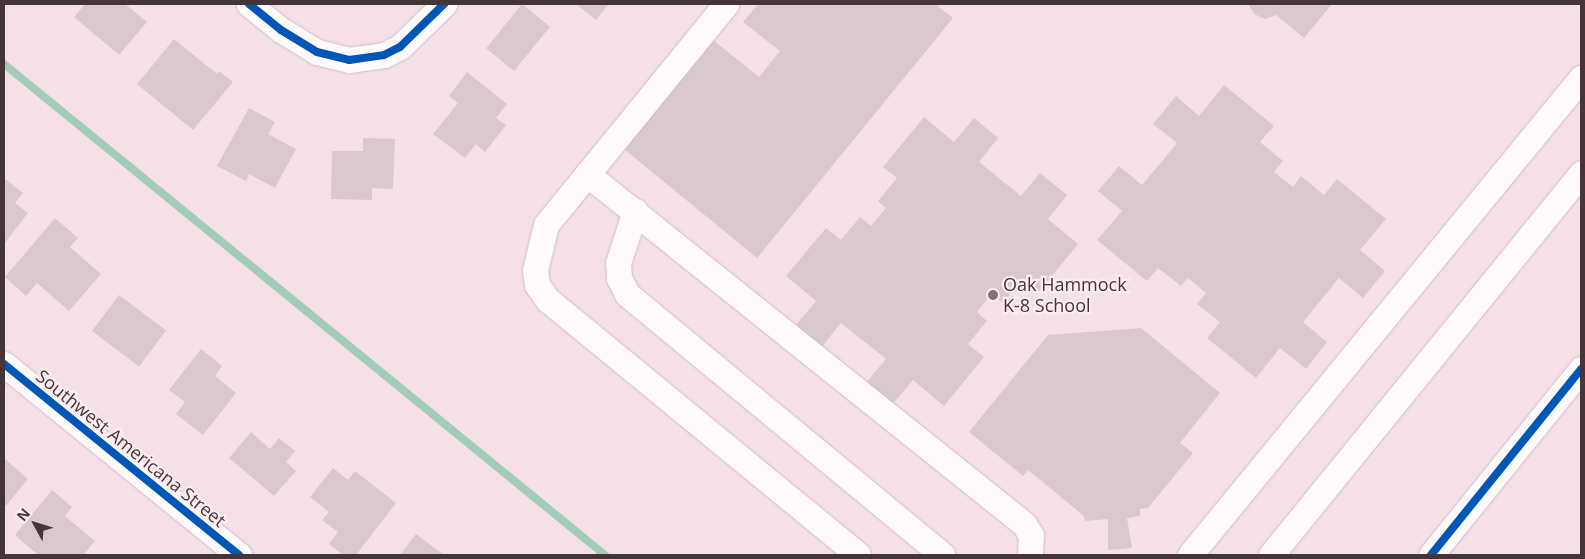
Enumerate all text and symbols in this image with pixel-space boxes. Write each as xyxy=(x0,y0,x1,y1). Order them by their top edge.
place label: Oak Hammock K-8 School xyxy=(1003,274,1127,316)
marker: Oak Hammock K-8 School xyxy=(987,289,999,301)
street label: Southwest Americana Street xyxy=(32,365,230,531)
north arrow xyxy=(10,499,60,549)
text: N xyxy=(12,504,34,525)

